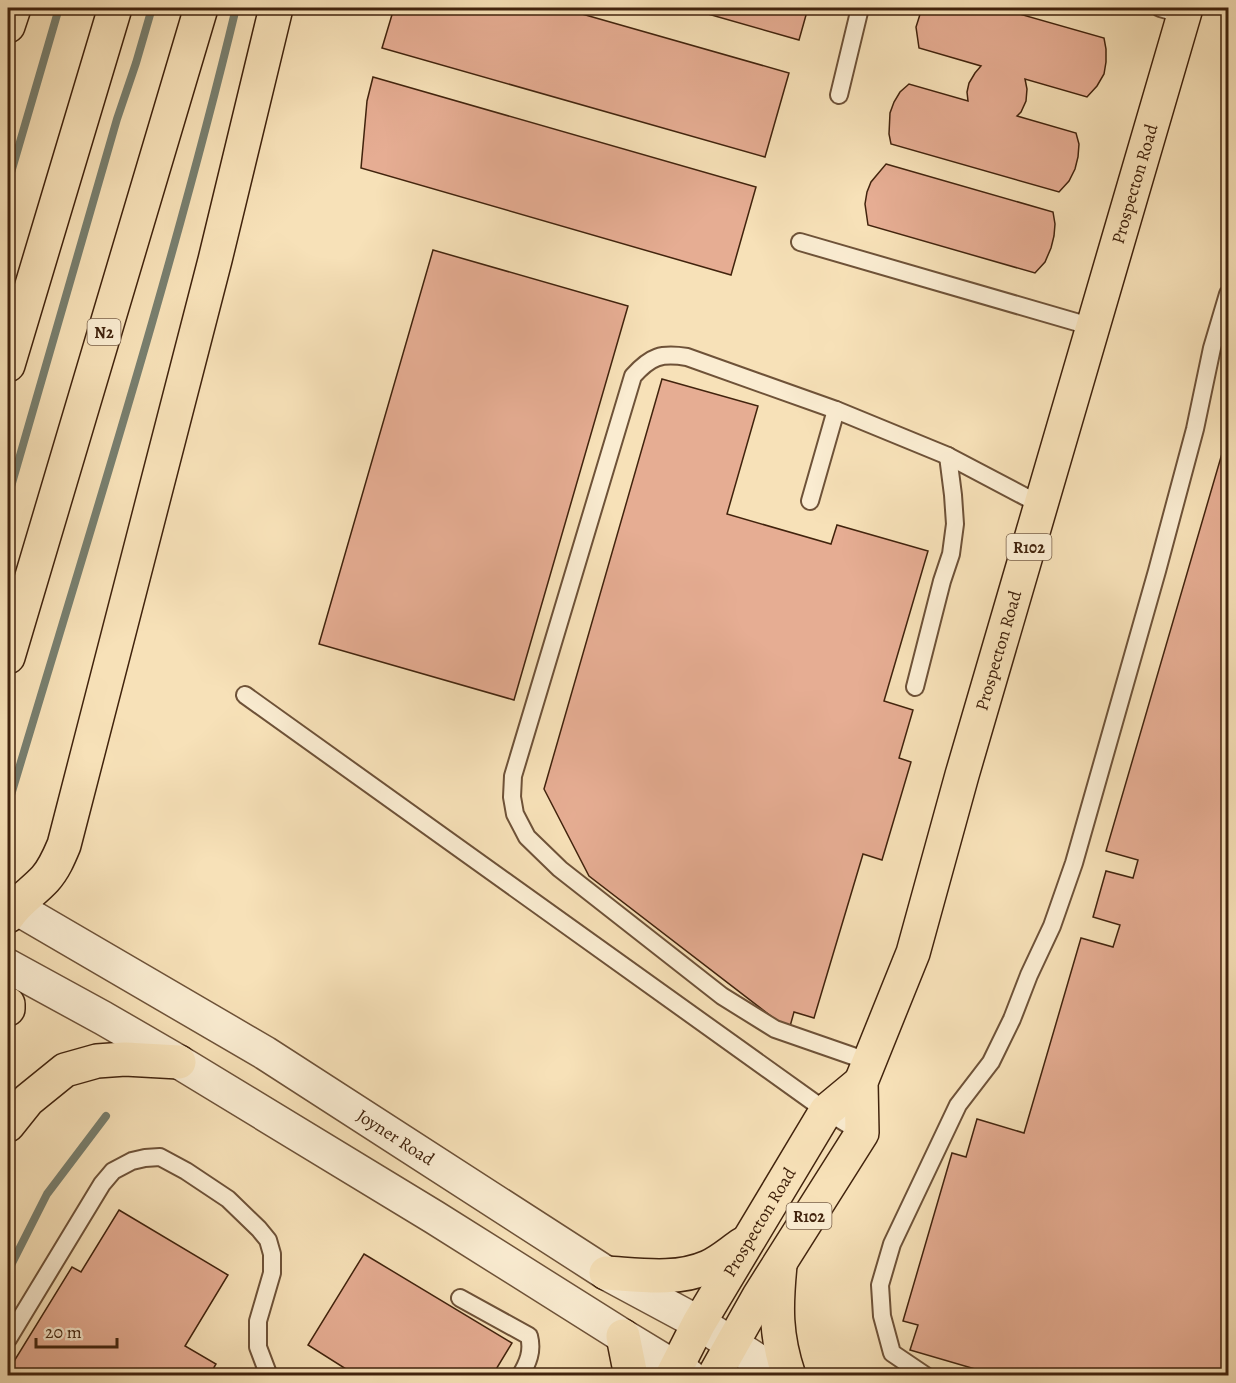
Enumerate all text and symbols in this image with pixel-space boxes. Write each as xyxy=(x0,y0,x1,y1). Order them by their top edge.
street label: Prospecton Road xyxy=(1106,121,1164,247)
road number: N2 xyxy=(88,319,120,345)
road number: R102 xyxy=(1006,534,1052,560)
street label: Prospecton Road xyxy=(969,587,1027,713)
street label: Joyner Road xyxy=(352,1103,439,1171)
street label: Prospecton Road xyxy=(717,1163,802,1281)
road number: R102 xyxy=(786,1203,832,1229)
scale bar xyxy=(36,1311,117,1349)
text: 20 m xyxy=(45,1320,82,1344)

